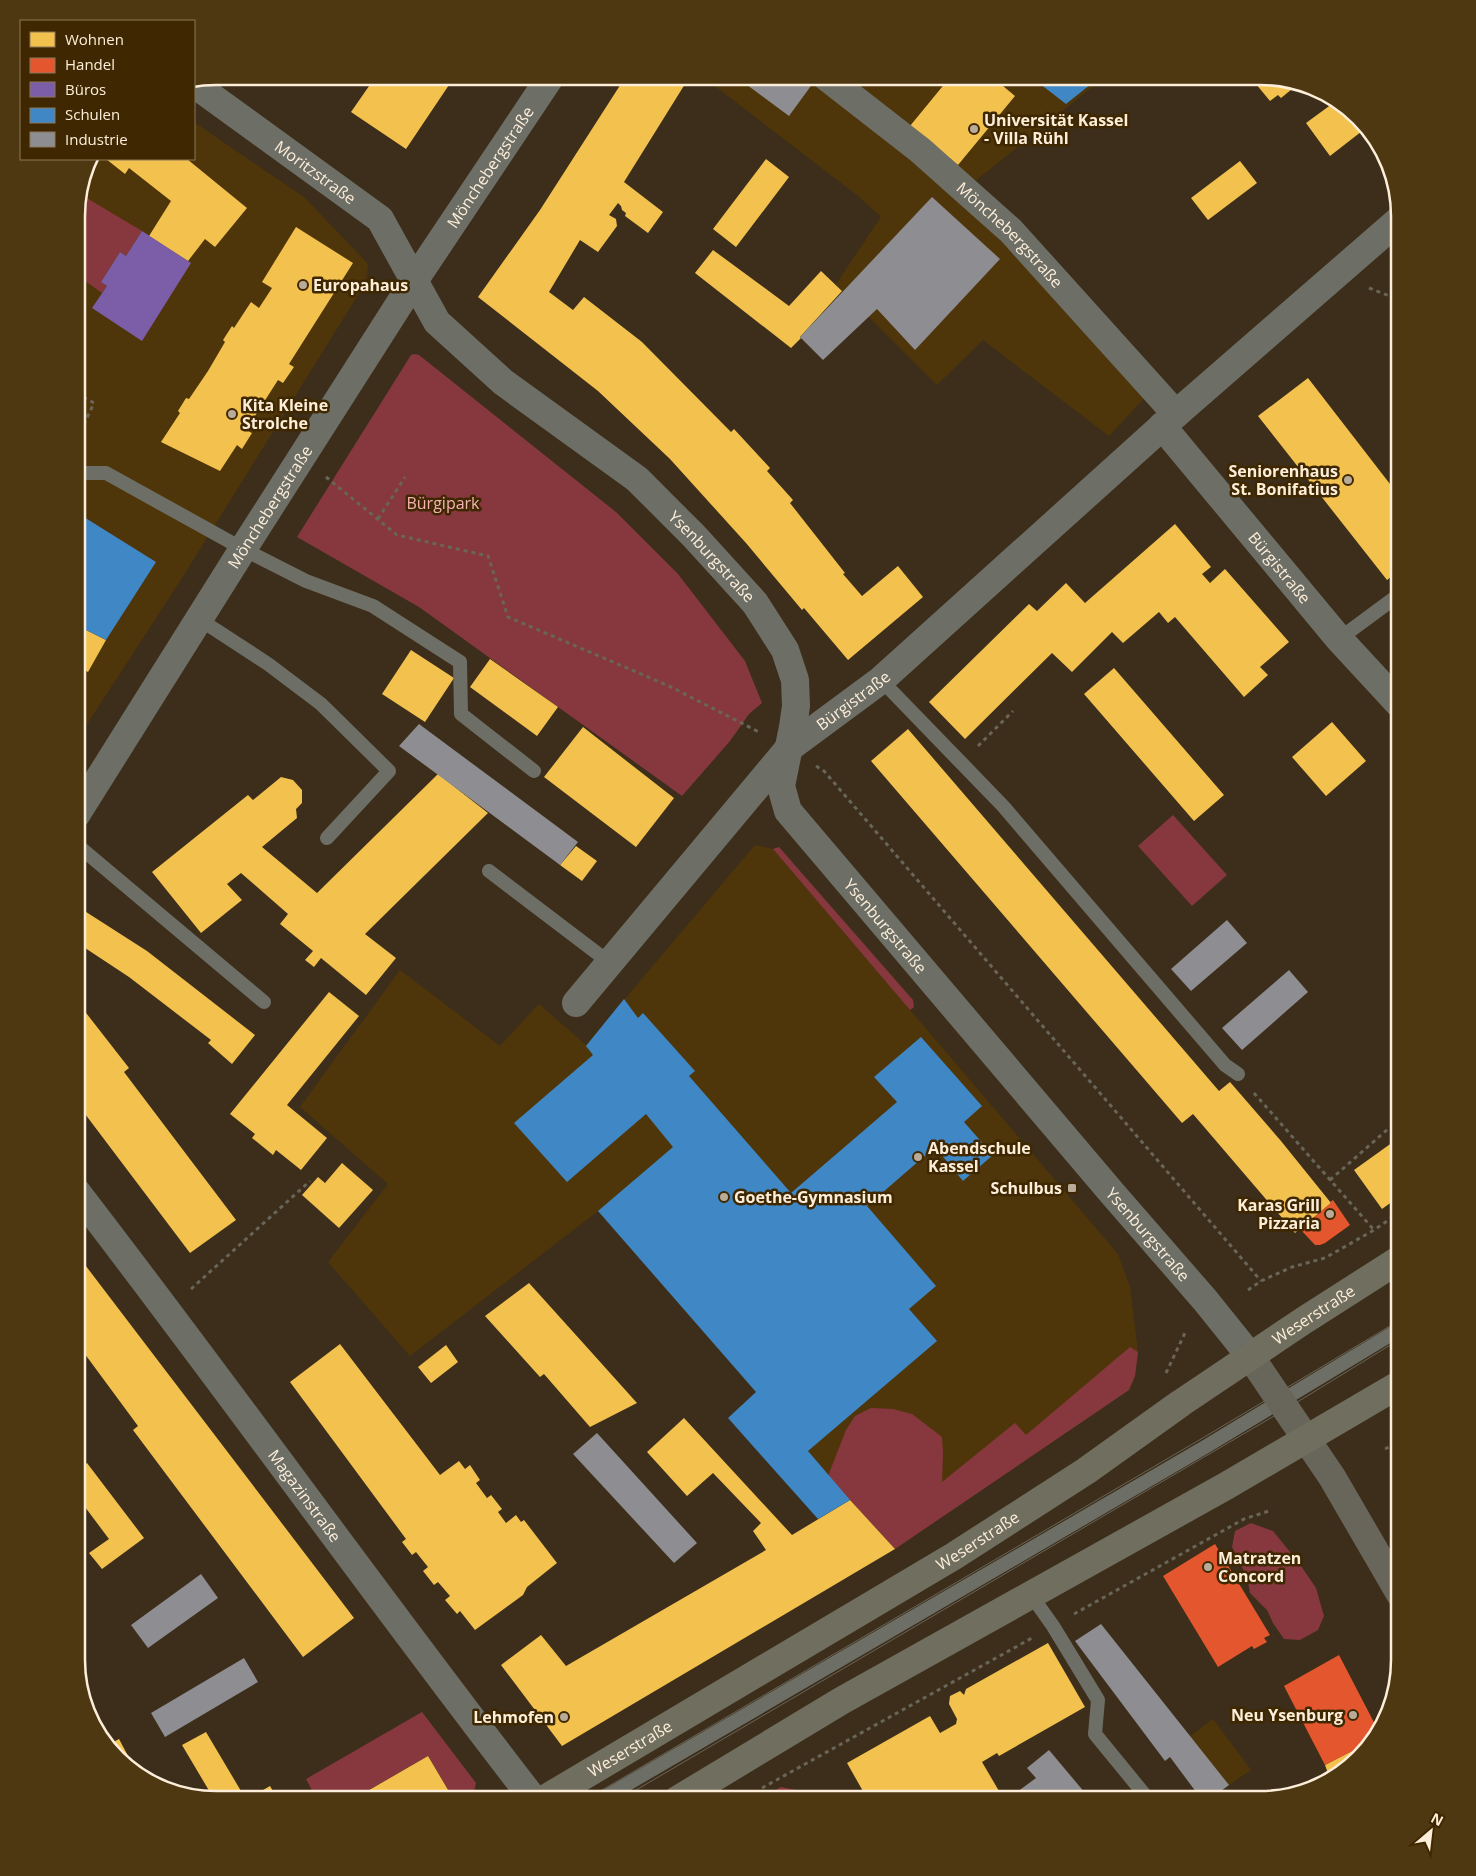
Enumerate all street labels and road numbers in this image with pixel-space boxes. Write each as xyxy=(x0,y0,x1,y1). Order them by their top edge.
street label: Mönchebergstraße xyxy=(442,102,539,232)
street label: Moritzstraße xyxy=(270,135,361,209)
street label: Mönchebergstraße xyxy=(952,177,1068,292)
street label: Mönchebergstraße xyxy=(222,441,317,573)
street label: Ysenburgstraße xyxy=(664,506,760,607)
street label: Bürgistraße xyxy=(1243,527,1316,608)
street label: Bürgistraße xyxy=(812,666,895,735)
street label: Ysenburgstraße xyxy=(839,874,932,978)
street label: Ysenburgstraße xyxy=(1101,1183,1195,1286)
street label: Weserstraße xyxy=(1268,1280,1359,1350)
street label: Magazinstraße xyxy=(263,1445,346,1546)
street label: Weserstraße xyxy=(932,1506,1023,1575)
street label: Weserstraße xyxy=(584,1715,676,1782)

